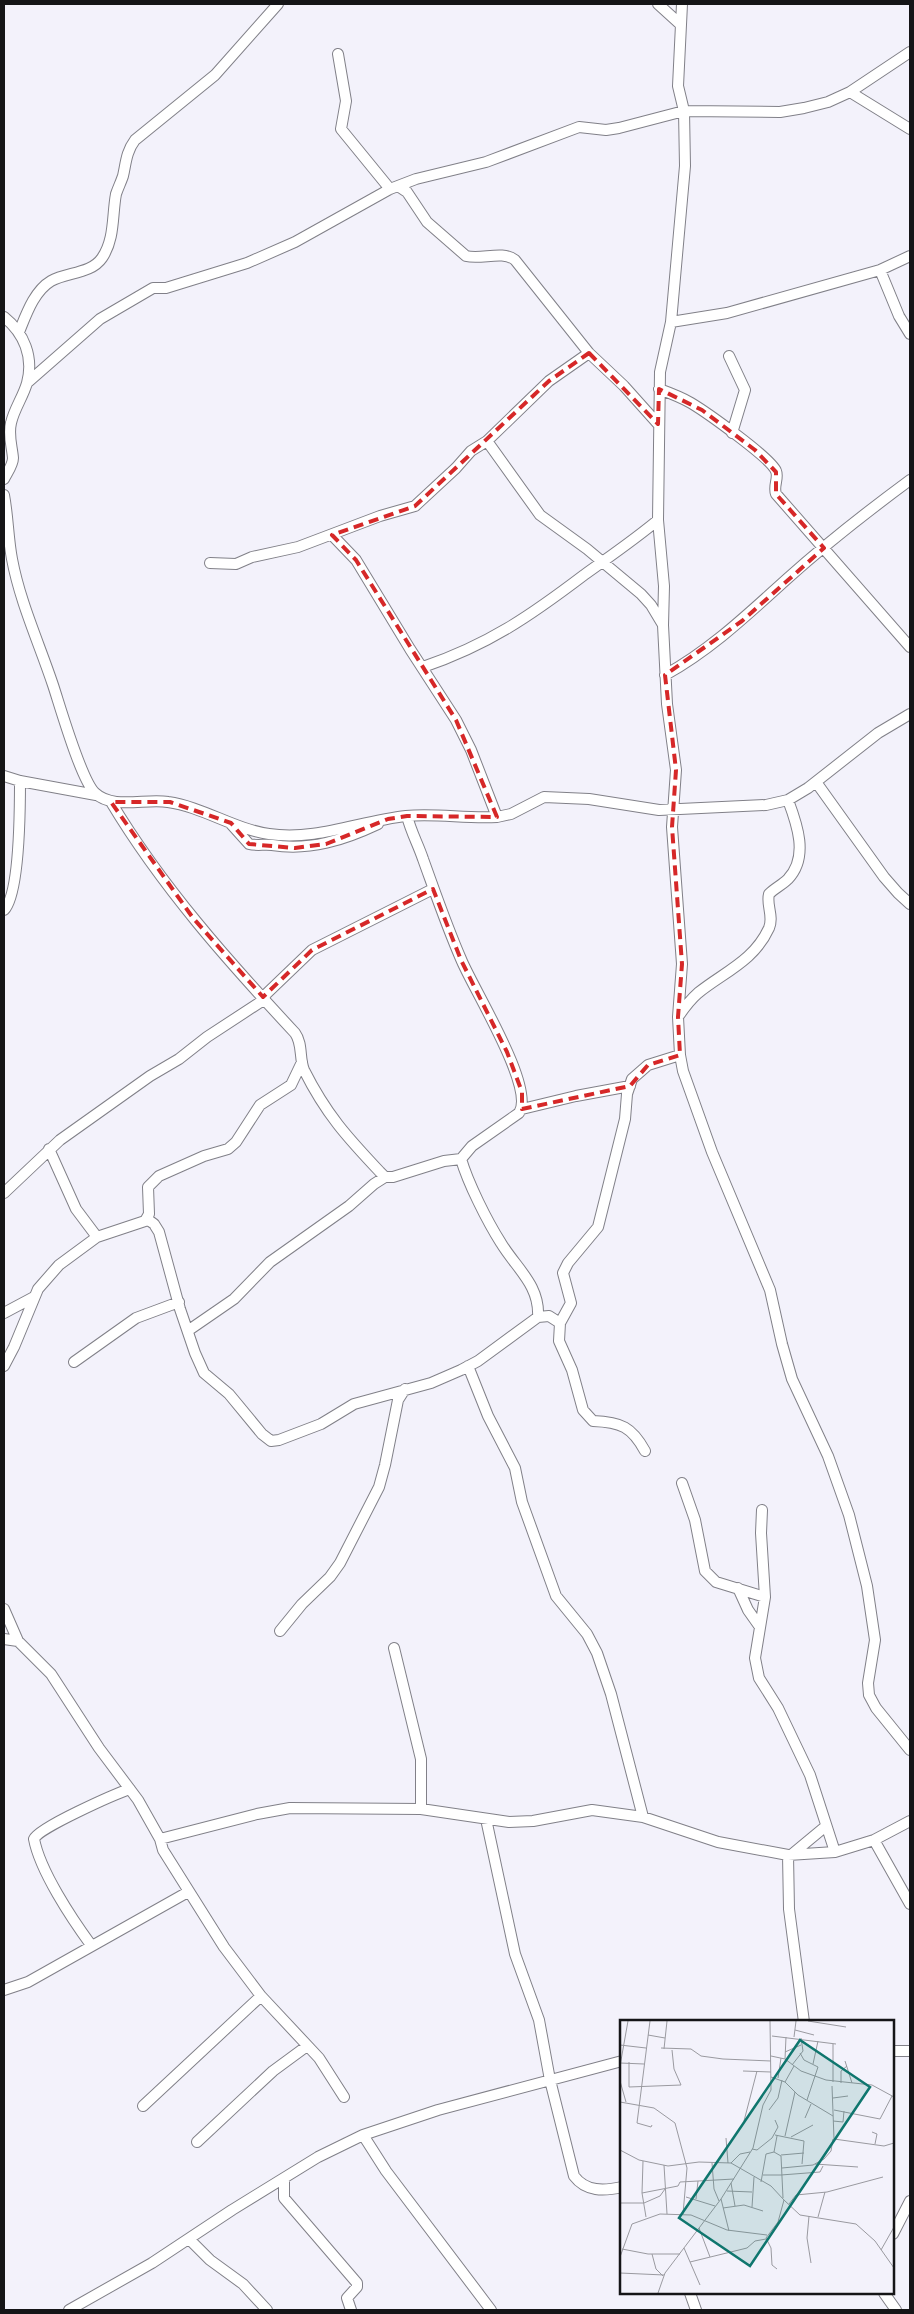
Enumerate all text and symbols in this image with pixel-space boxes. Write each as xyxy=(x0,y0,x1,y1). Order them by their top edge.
inset map xyxy=(620,2020,894,2294)

